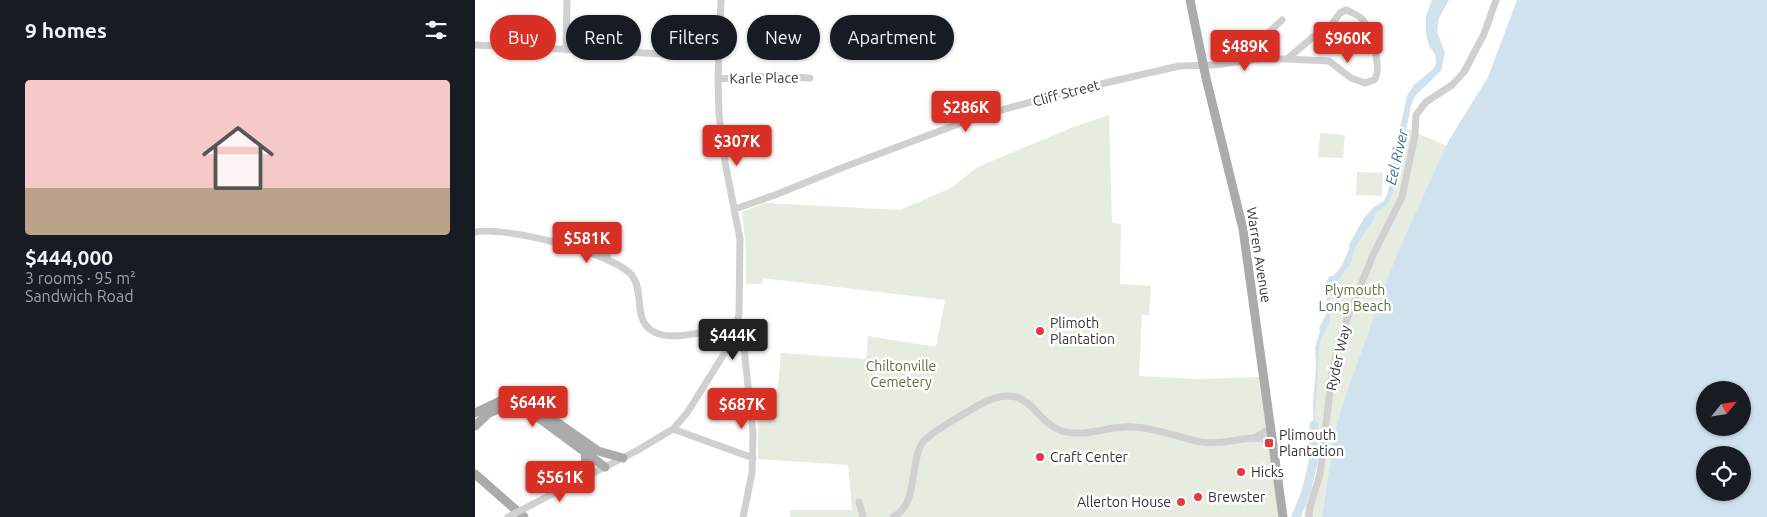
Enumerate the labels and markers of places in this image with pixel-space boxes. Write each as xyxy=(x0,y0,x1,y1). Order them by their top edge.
pin: $960K xyxy=(1313,22,1383,64)
pin: $489K xyxy=(1210,30,1280,72)
pin: $286K xyxy=(931,90,1001,133)
pin: $307K xyxy=(702,124,772,167)
pin: $581K xyxy=(552,222,622,264)
place label: Plimoth Plantation xyxy=(1050,315,1115,347)
pin: $444K xyxy=(698,318,768,361)
marker: Plimoth Plantation xyxy=(1034,325,1046,337)
pin: $644K xyxy=(498,386,568,428)
pin: $687K xyxy=(707,388,777,430)
place label: Plimouth Plantation xyxy=(1279,427,1344,459)
marker: Plimouth Plantation xyxy=(1263,437,1275,449)
place label: Craft Center xyxy=(1050,449,1129,465)
marker: Craft Center xyxy=(1034,451,1046,463)
pin: $561K xyxy=(525,460,595,503)
place label: Hicks xyxy=(1251,464,1284,480)
marker: Hicks xyxy=(1235,466,1247,478)
place label: Brewster xyxy=(1208,489,1266,505)
marker: Brewster xyxy=(1192,491,1204,503)
place label: Allerton House xyxy=(1077,494,1171,510)
marker: Allerton House xyxy=(1175,496,1187,508)

